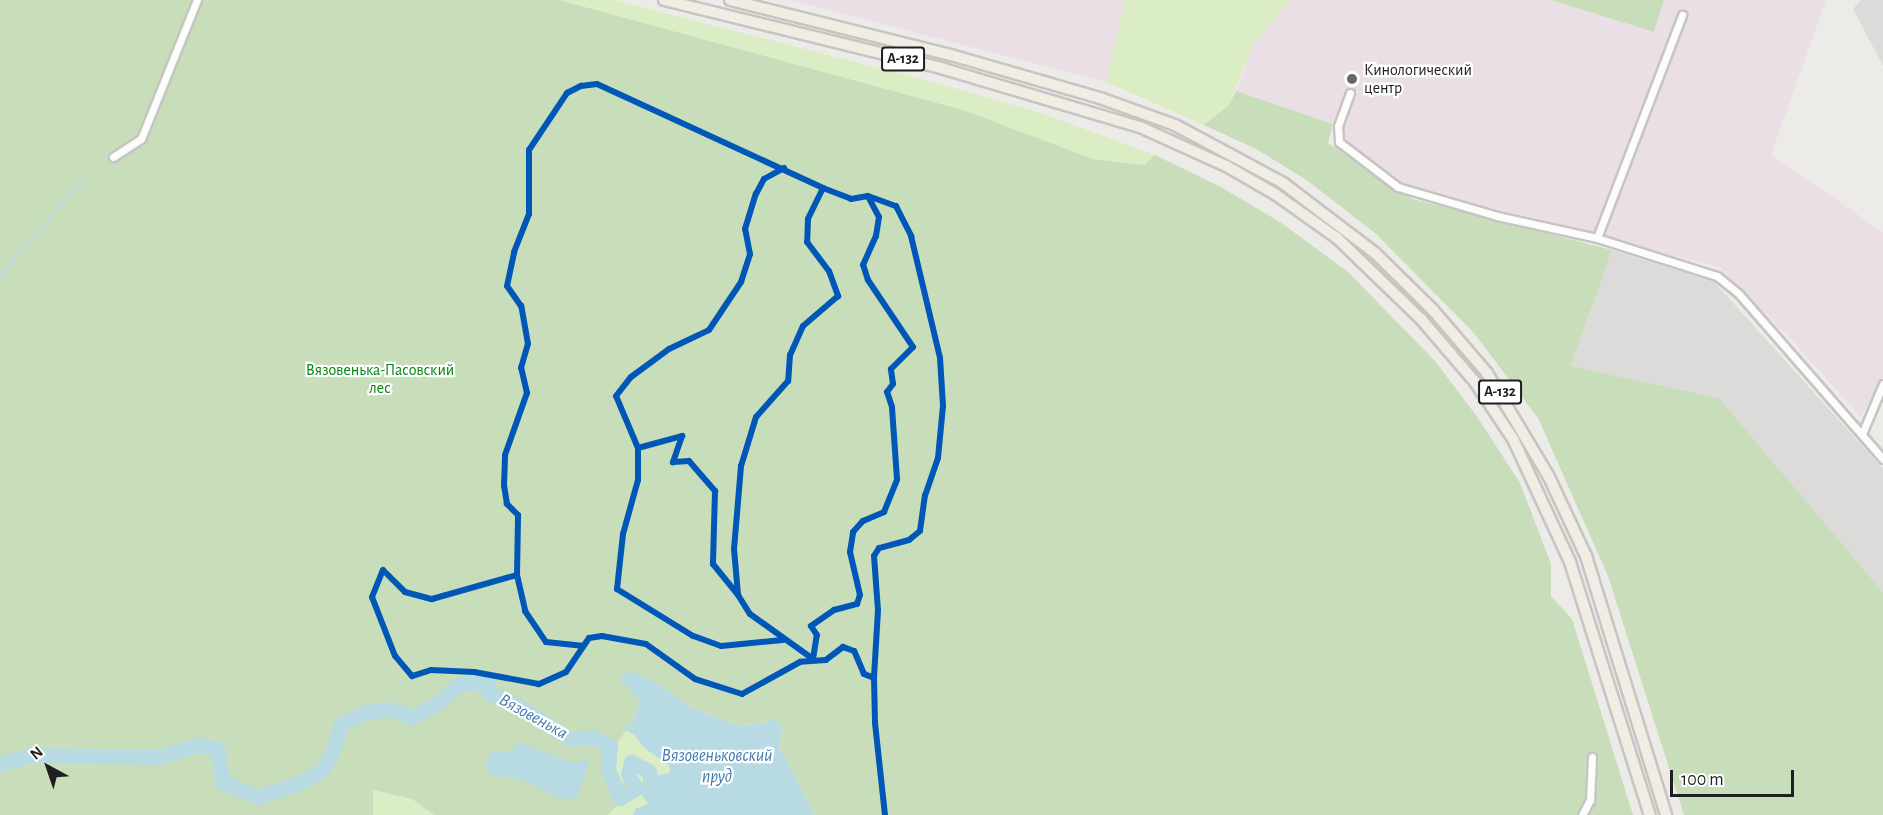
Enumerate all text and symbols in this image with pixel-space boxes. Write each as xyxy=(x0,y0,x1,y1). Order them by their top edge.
road number: А-132 xyxy=(880,47,926,71)
place label: Кинологический центр xyxy=(1364,60,1472,98)
marker: Кинологический центр xyxy=(1345,72,1359,86)
park label: Вязовенька-Пасовский лес xyxy=(306,360,454,398)
road number: А-132 xyxy=(1478,380,1522,404)
water label: Вязовенька xyxy=(495,689,571,745)
north arrow xyxy=(18,737,78,797)
text: N xyxy=(27,744,46,763)
water label: Вязовеньковский пруд xyxy=(662,746,772,789)
scale bar xyxy=(1673,758,1798,796)
text: 100 m xyxy=(1681,771,1724,789)

